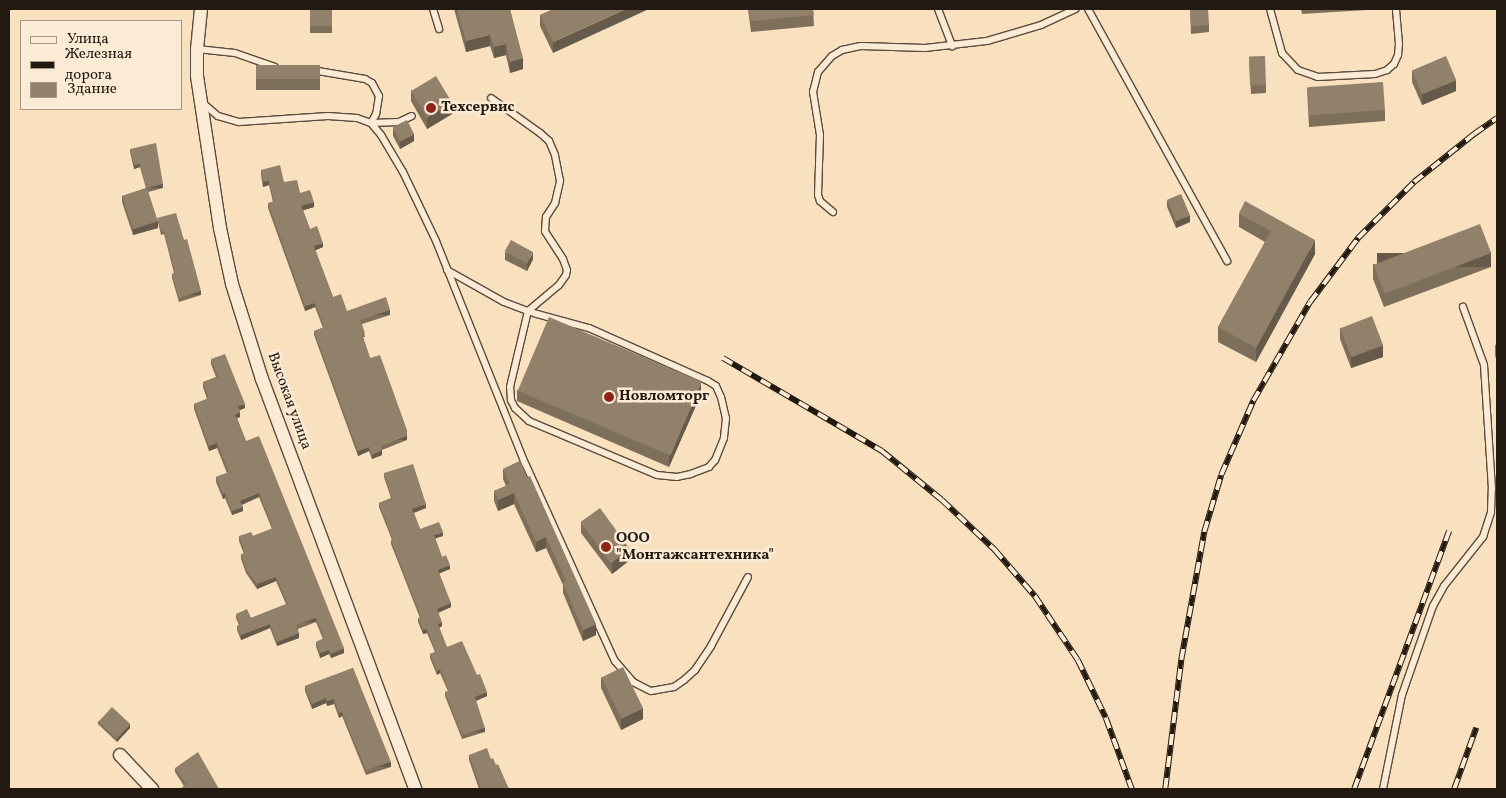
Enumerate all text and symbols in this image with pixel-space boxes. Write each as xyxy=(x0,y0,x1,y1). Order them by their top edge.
legend xyxy=(20,20,182,110)
text: Улица xyxy=(67,29,109,50)
text: Железная дорога xyxy=(65,44,132,86)
text: Здание xyxy=(67,79,117,100)
place label: Техсервис xyxy=(441,99,515,117)
marker: Техсервис xyxy=(425,102,437,114)
street label: Высокая улица xyxy=(263,350,315,452)
place label: Новломторг xyxy=(619,388,709,406)
marker: Новломторг xyxy=(603,391,615,403)
place label: ООО "Монтажсантехника" xyxy=(616,529,774,564)
marker: ООО "Монтажсантехника" xyxy=(600,541,612,553)

